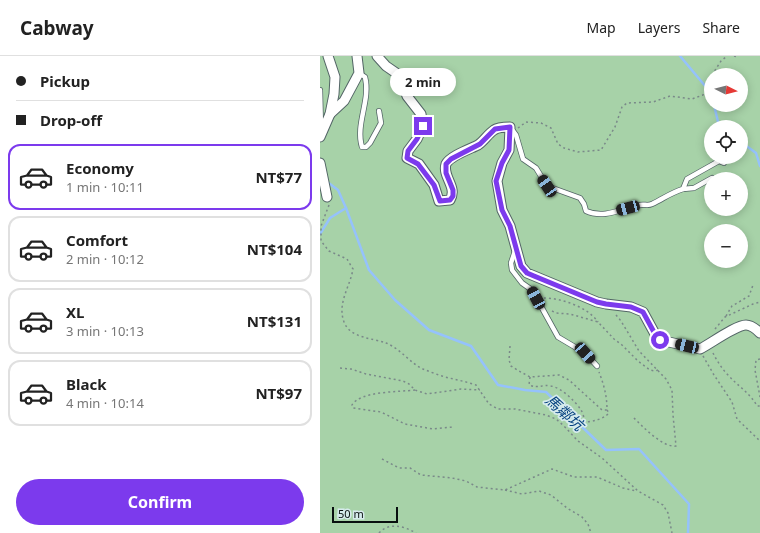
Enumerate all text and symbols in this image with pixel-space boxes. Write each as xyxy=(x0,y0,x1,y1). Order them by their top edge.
text: Cabway xyxy=(20,15,94,41)
text: Map xyxy=(587,18,616,37)
text: Layers xyxy=(638,18,680,37)
text: Share xyxy=(702,18,740,37)
callout: 2 min xyxy=(390,68,456,96)
north arrow xyxy=(704,68,748,112)
map controls xyxy=(704,68,748,268)
text: Pickup xyxy=(40,71,90,91)
text: 2 min xyxy=(405,73,441,91)
text: Drop-off xyxy=(40,110,102,130)
route end xyxy=(414,117,432,135)
button: locate xyxy=(704,120,748,164)
text: Economy xyxy=(66,158,134,178)
icon: car xyxy=(18,159,54,195)
text: NT$77 xyxy=(255,167,302,187)
button: + xyxy=(704,172,748,216)
car xyxy=(535,173,559,199)
text: 1 min · 10:11 xyxy=(66,178,144,196)
car xyxy=(615,199,641,217)
button: − xyxy=(704,224,748,268)
text: Comfort xyxy=(66,230,128,250)
icon: car xyxy=(18,231,54,267)
text: NT$104 xyxy=(247,239,302,259)
text: 2 min · 10:12 xyxy=(66,250,144,268)
car xyxy=(525,285,547,311)
text: XL xyxy=(66,302,84,322)
icon: car xyxy=(18,303,54,339)
text: NT$131 xyxy=(247,311,302,331)
text: 3 min · 10:13 xyxy=(66,322,144,340)
route start xyxy=(651,331,669,349)
car xyxy=(674,337,700,355)
car xyxy=(573,340,597,366)
text: Black xyxy=(66,374,106,394)
icon: car xyxy=(18,375,54,411)
text: NT$97 xyxy=(255,383,302,403)
water label: 馬鄰坑 xyxy=(542,390,590,436)
text: 4 min · 10:14 xyxy=(66,394,144,412)
button: Confirm xyxy=(16,479,304,525)
scale bar xyxy=(332,505,398,524)
text: 50 m xyxy=(338,506,364,521)

